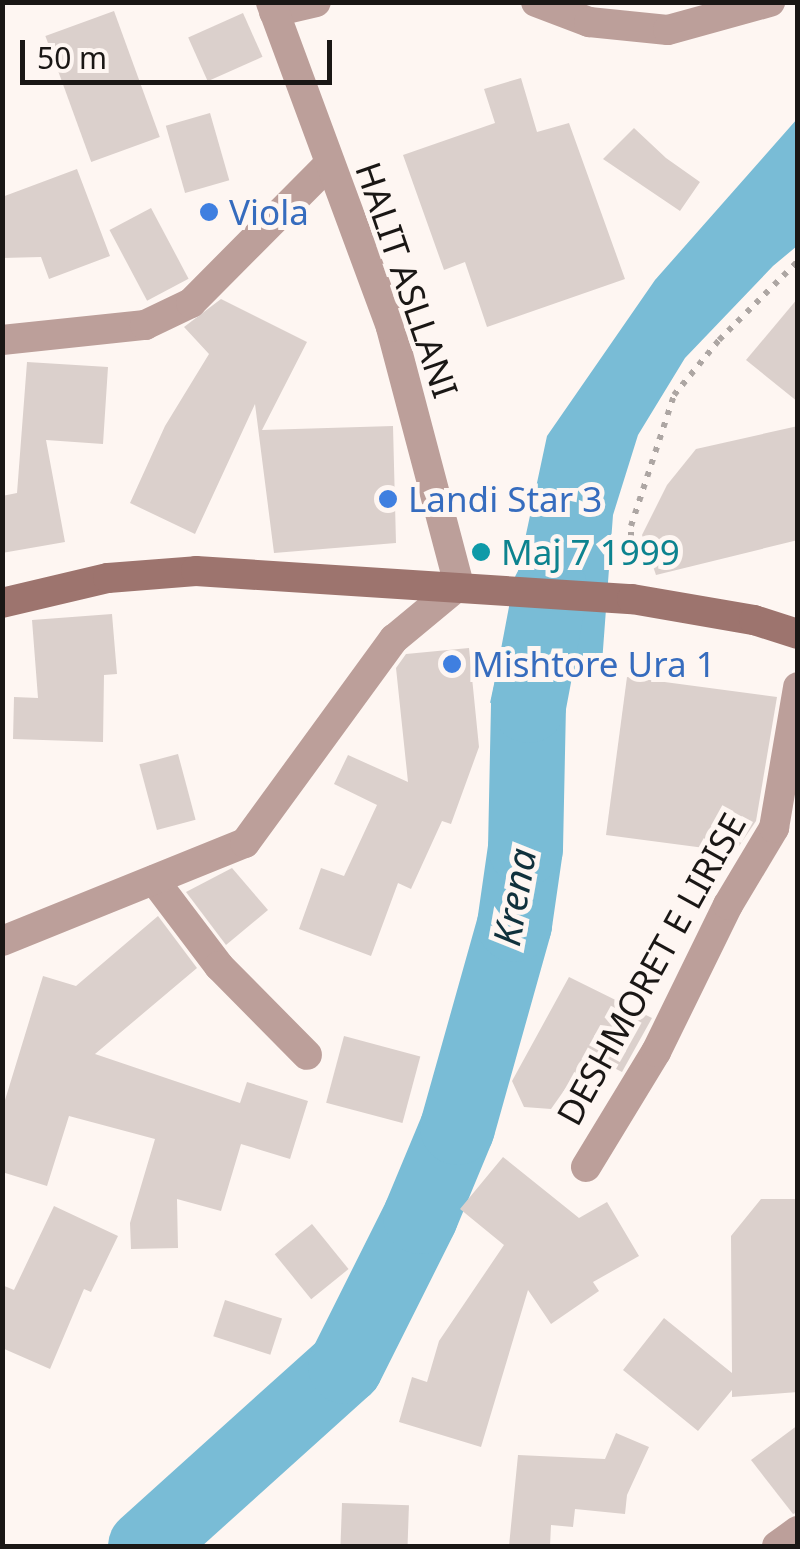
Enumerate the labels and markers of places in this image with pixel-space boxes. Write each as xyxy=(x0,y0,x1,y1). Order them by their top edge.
place label: Viola xyxy=(229,191,309,233)
marker: Viola xyxy=(198,201,220,223)
place label: Landi Star 3 xyxy=(408,478,602,520)
marker: Landi Star 3 xyxy=(377,488,399,510)
place label: Maj 7 1999 xyxy=(501,531,680,573)
marker: Maj 7 1999 xyxy=(470,541,492,563)
place label: Mishtore Ura 1 xyxy=(472,643,716,685)
marker: Mishtore Ura 1 xyxy=(441,653,463,675)

